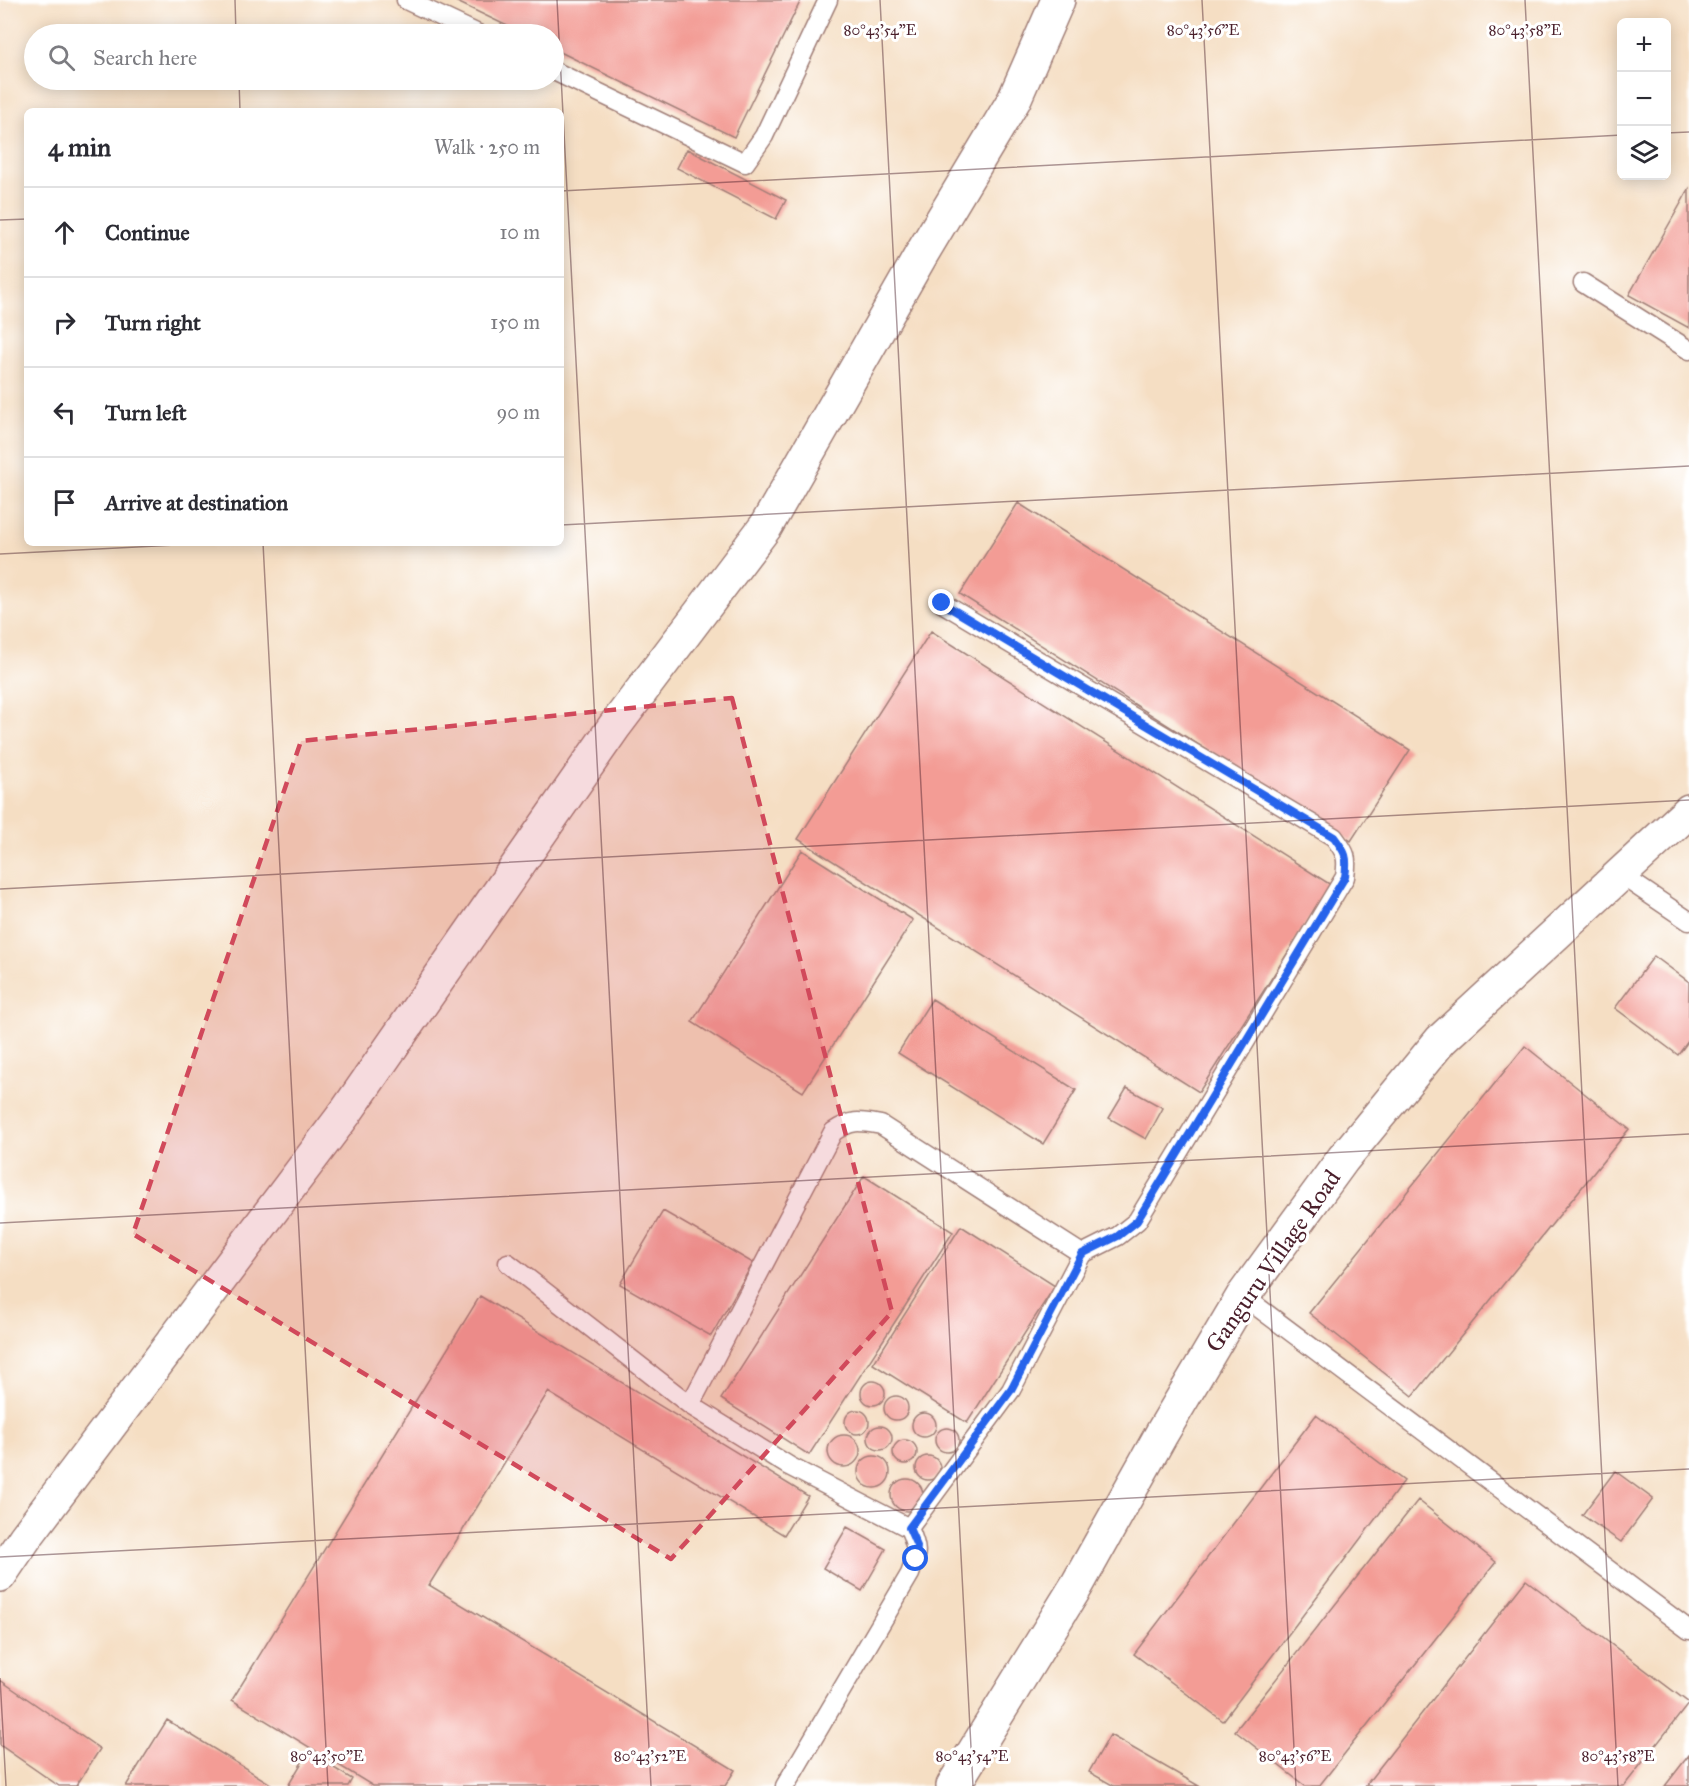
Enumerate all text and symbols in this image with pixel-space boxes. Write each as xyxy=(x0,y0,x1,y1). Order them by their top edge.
map controls xyxy=(1617,18,1671,180)
button: + xyxy=(1617,18,1671,72)
text: 80°43'54"E xyxy=(844,21,917,39)
text: 80°43'56"E xyxy=(1167,21,1240,39)
text: 80°43'58"E xyxy=(1489,21,1562,39)
search box xyxy=(24,24,564,90)
icon: search xyxy=(45,41,78,74)
text: Search here xyxy=(93,44,197,71)
button: − xyxy=(1617,72,1671,126)
button: layers xyxy=(1617,126,1671,180)
text: 4 min xyxy=(48,131,111,163)
text: Walk · 250 m xyxy=(434,135,540,159)
icon: ahead xyxy=(48,216,81,249)
text: Continue xyxy=(105,219,190,246)
text: 10 m xyxy=(499,220,540,244)
icon: right xyxy=(48,306,81,339)
text: Turn right xyxy=(105,309,201,336)
text: 150 m xyxy=(490,310,540,334)
icon: left xyxy=(48,396,81,429)
text: Turn left xyxy=(105,399,187,426)
text: 90 m xyxy=(497,400,540,424)
icon: arrive xyxy=(48,486,81,519)
text: Arrive at destination xyxy=(105,489,288,516)
route end xyxy=(928,589,954,615)
street label: Ganguru Village Road xyxy=(1199,1164,1347,1358)
route start xyxy=(902,1545,928,1571)
text: 80°43'50"E xyxy=(290,1747,364,1765)
text: 80°43'52"E xyxy=(614,1747,686,1765)
text: 80°43'54"E xyxy=(936,1747,1009,1765)
text: 80°43'56"E xyxy=(1259,1747,1332,1765)
text: 80°43'58"E xyxy=(1582,1747,1655,1765)

